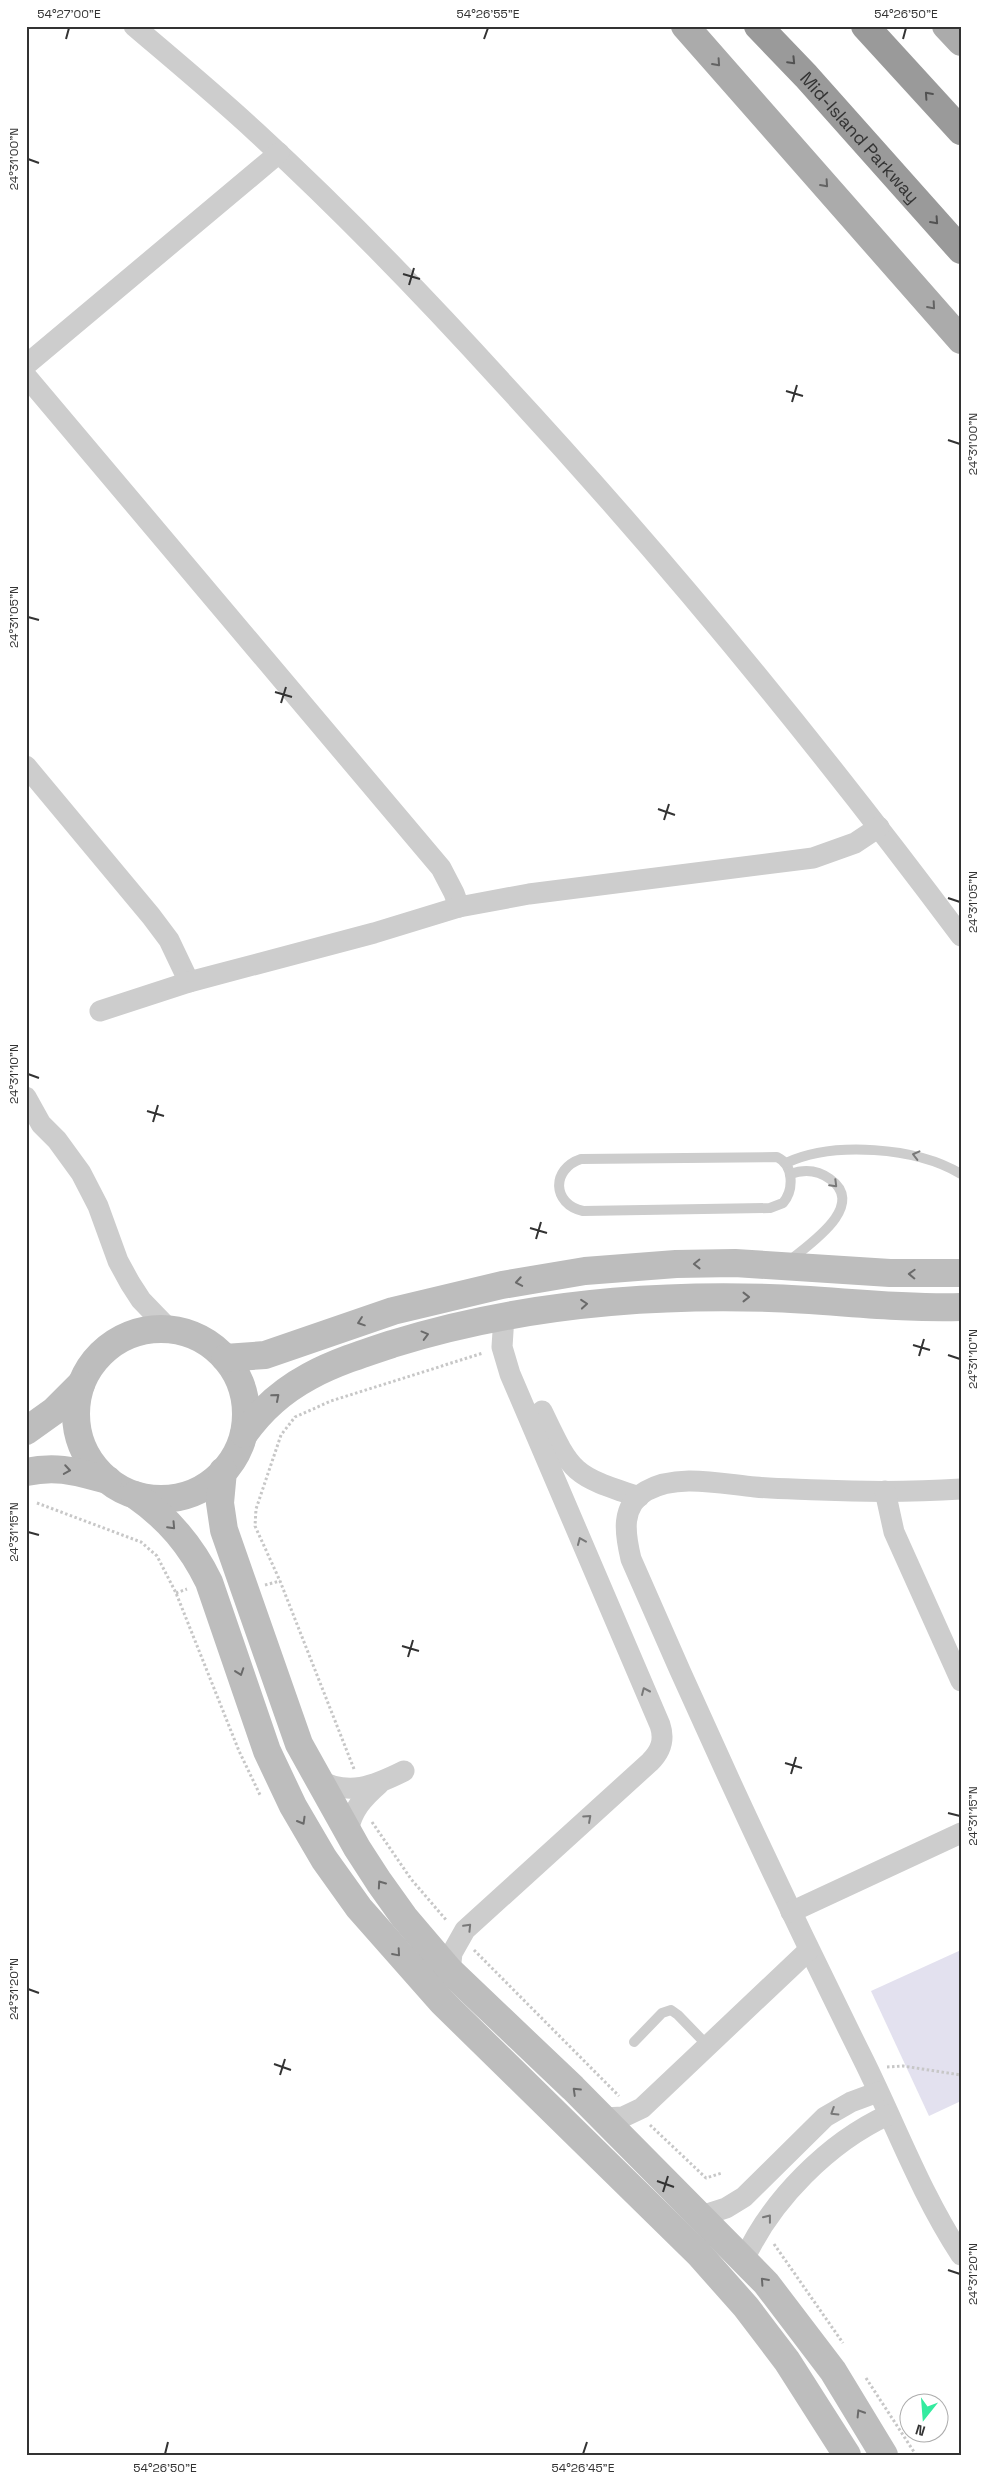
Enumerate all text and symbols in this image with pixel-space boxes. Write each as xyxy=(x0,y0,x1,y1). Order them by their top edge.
text: 54°27'00"E xyxy=(37,6,101,22)
text: 54°26'55"E xyxy=(456,6,520,22)
text: 54°26'50"E xyxy=(874,6,938,22)
one-way arrow xyxy=(786,56,795,65)
one-way arrow xyxy=(711,57,720,66)
street label: Mid-Island Parkway xyxy=(796,66,925,208)
one-way arrow xyxy=(925,91,934,100)
text: 24°31'00"N xyxy=(6,128,22,190)
one-way arrow xyxy=(819,179,828,188)
one-way arrow xyxy=(929,216,938,225)
one-way arrow xyxy=(927,301,936,310)
text: 24°31'00"N xyxy=(965,413,981,475)
text: 24°31'05"N xyxy=(6,586,22,648)
text: 24°31'05"N xyxy=(965,871,981,933)
text: 24°31'10"N xyxy=(6,1044,22,1104)
one-way arrow xyxy=(911,1150,920,1161)
one-way arrow xyxy=(828,1178,837,1187)
one-way arrow xyxy=(693,1259,701,1269)
one-way arrow xyxy=(908,1268,916,1279)
one-way arrow xyxy=(514,1276,523,1286)
one-way arrow xyxy=(743,1292,751,1302)
one-way arrow xyxy=(580,1299,588,1310)
one-way arrow xyxy=(358,1316,366,1326)
text: 24°31'10"N xyxy=(965,1329,981,1389)
one-way arrow xyxy=(420,1330,428,1340)
one-way arrow xyxy=(270,1395,279,1403)
one-way arrow xyxy=(63,1465,72,1475)
text: 24°31'15"N xyxy=(6,1502,22,1562)
one-way arrow xyxy=(166,1520,175,1529)
one-way arrow xyxy=(576,1537,587,1546)
one-way arrow xyxy=(234,1667,244,1676)
one-way arrow xyxy=(640,1687,651,1696)
text: 24°31'15"N xyxy=(965,1786,981,1846)
one-way arrow xyxy=(582,1815,591,1824)
one-way arrow xyxy=(296,1816,306,1825)
one-way arrow xyxy=(378,1881,387,1890)
one-way arrow xyxy=(462,1924,471,1933)
one-way arrow xyxy=(391,1947,400,1956)
text: 24°31'20"N xyxy=(6,1958,22,2020)
one-way arrow xyxy=(573,2088,582,2097)
one-way arrow xyxy=(830,2105,839,2115)
one-way arrow xyxy=(762,2214,771,2224)
text: 24°31'20"N xyxy=(965,2243,981,2305)
one-way arrow xyxy=(761,2278,770,2287)
north arrow xyxy=(900,2394,950,2444)
one-way arrow xyxy=(856,2409,866,2418)
text: N xyxy=(913,2420,927,2440)
text: 54°26'50"E xyxy=(133,2460,197,2476)
text: 54°26'45"E xyxy=(552,2460,615,2476)

